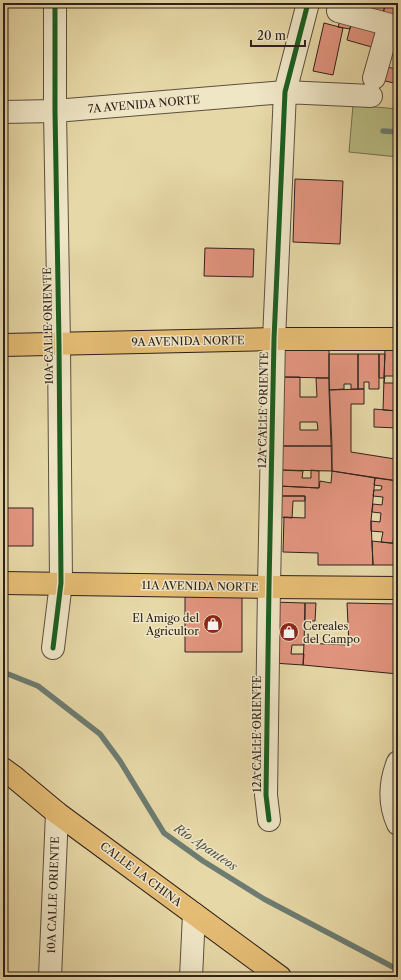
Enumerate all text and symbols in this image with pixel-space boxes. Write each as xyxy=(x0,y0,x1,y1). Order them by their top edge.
scale bar xyxy=(251,22,305,48)
text: 20 m xyxy=(257,28,286,43)
street label: 7A AVENIDA NORTE xyxy=(88,92,201,116)
street label: 10A CALLE ORIENTE xyxy=(40,267,56,385)
street label: 9A AVENIDA NORTE xyxy=(131,333,245,349)
street label: 12A CALLE ORIENTE xyxy=(255,351,271,469)
street label: 11A AVENIDA NORTE xyxy=(141,578,259,594)
place label: El Amigo del Agricultor xyxy=(132,611,200,638)
shop icon: El Amigo del Agricultor xyxy=(202,613,224,635)
place label: Cereales del Campo xyxy=(303,619,360,646)
shop icon: Cereales del Campo xyxy=(278,621,300,643)
street label: 12A CALLE ORIENTE xyxy=(250,675,264,792)
water label: Río Apanteos xyxy=(171,820,241,874)
street label: 10A CALLE ORIENTE xyxy=(44,836,62,954)
street label: CALLE LA CHINA xyxy=(97,839,185,910)

